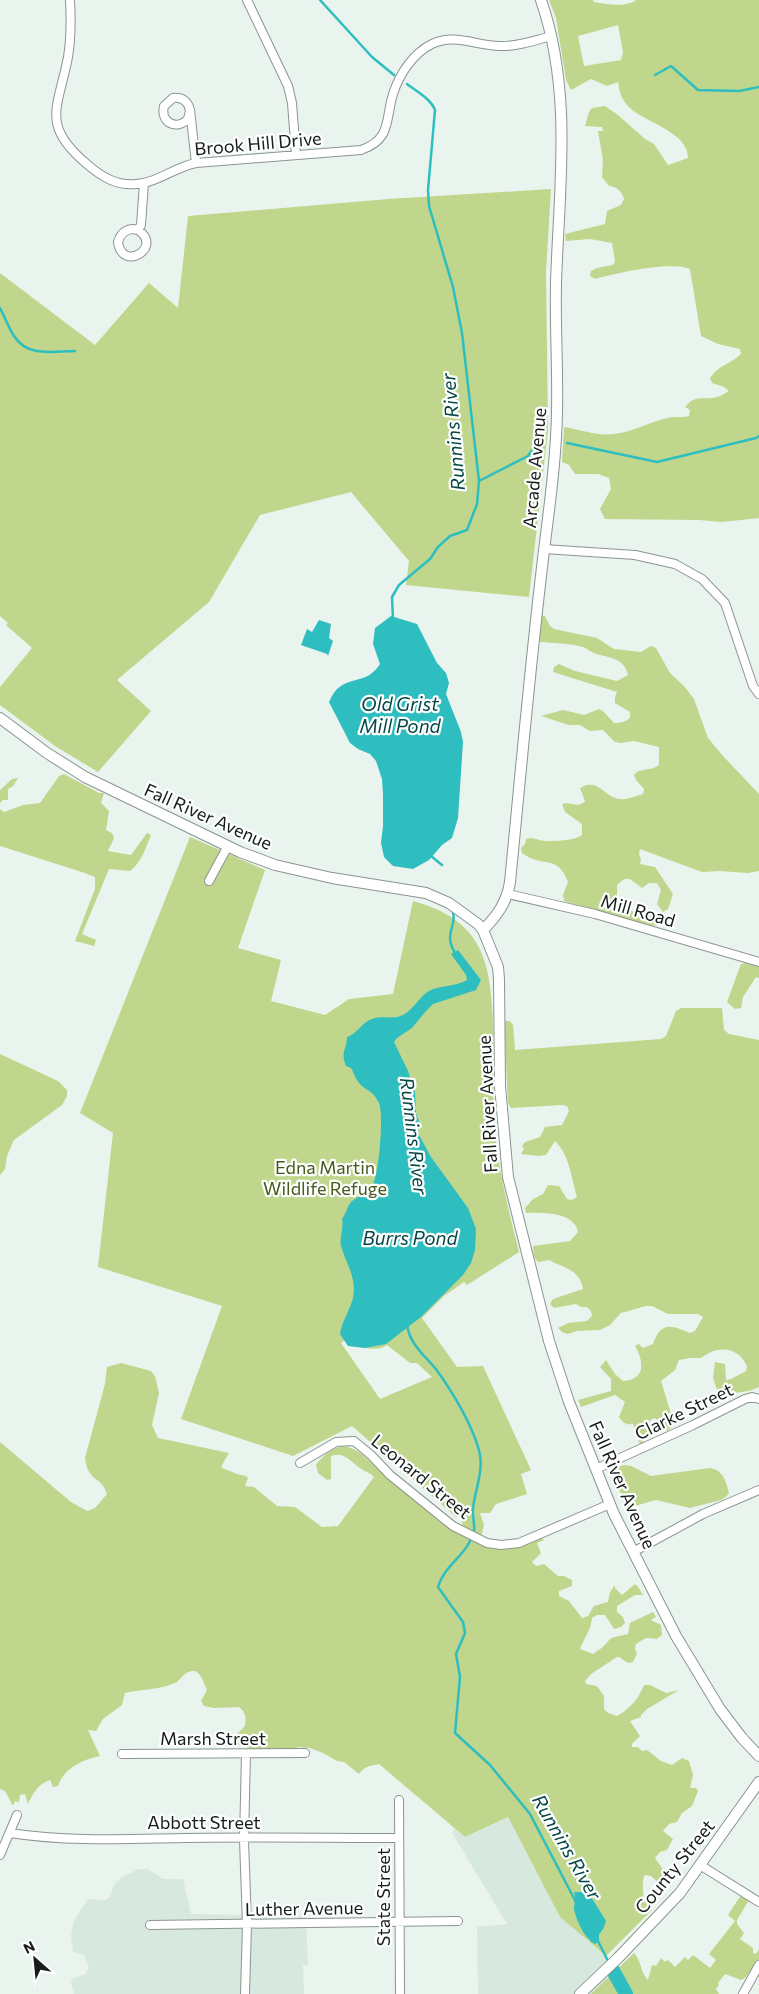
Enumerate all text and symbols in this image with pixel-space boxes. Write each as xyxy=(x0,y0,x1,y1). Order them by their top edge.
street label: Brook Hill Drive xyxy=(193,126,322,160)
water label: Runnins River xyxy=(436,371,469,492)
street label: Arcade Avenue xyxy=(518,407,550,529)
water label: Old Grist Mill Pond xyxy=(359,692,442,737)
street label: Fall River Avenue xyxy=(141,778,276,854)
street label: Mill Road xyxy=(598,889,678,931)
street label: Fall River Avenue xyxy=(472,1035,502,1173)
water label: Runnins River xyxy=(396,1076,433,1197)
park label: Edna Martin Wildlife Refuge xyxy=(263,1156,387,1199)
water label: Burrs Pond xyxy=(363,1226,458,1249)
street label: Clarke Street xyxy=(631,1378,736,1444)
street label: Fall River Avenue xyxy=(585,1417,661,1552)
street label: Leonard Street xyxy=(367,1429,476,1523)
street label: Marsh Street xyxy=(160,1727,266,1749)
water label: Runnins River xyxy=(528,1790,608,1905)
street label: Abbott Street xyxy=(147,1811,261,1833)
street label: County Street xyxy=(630,1815,719,1918)
street label: State Street xyxy=(372,1848,394,1946)
street label: Luther Avenue xyxy=(245,1896,363,1920)
north arrow xyxy=(10,1934,60,1984)
text: N xyxy=(20,1937,37,1957)

